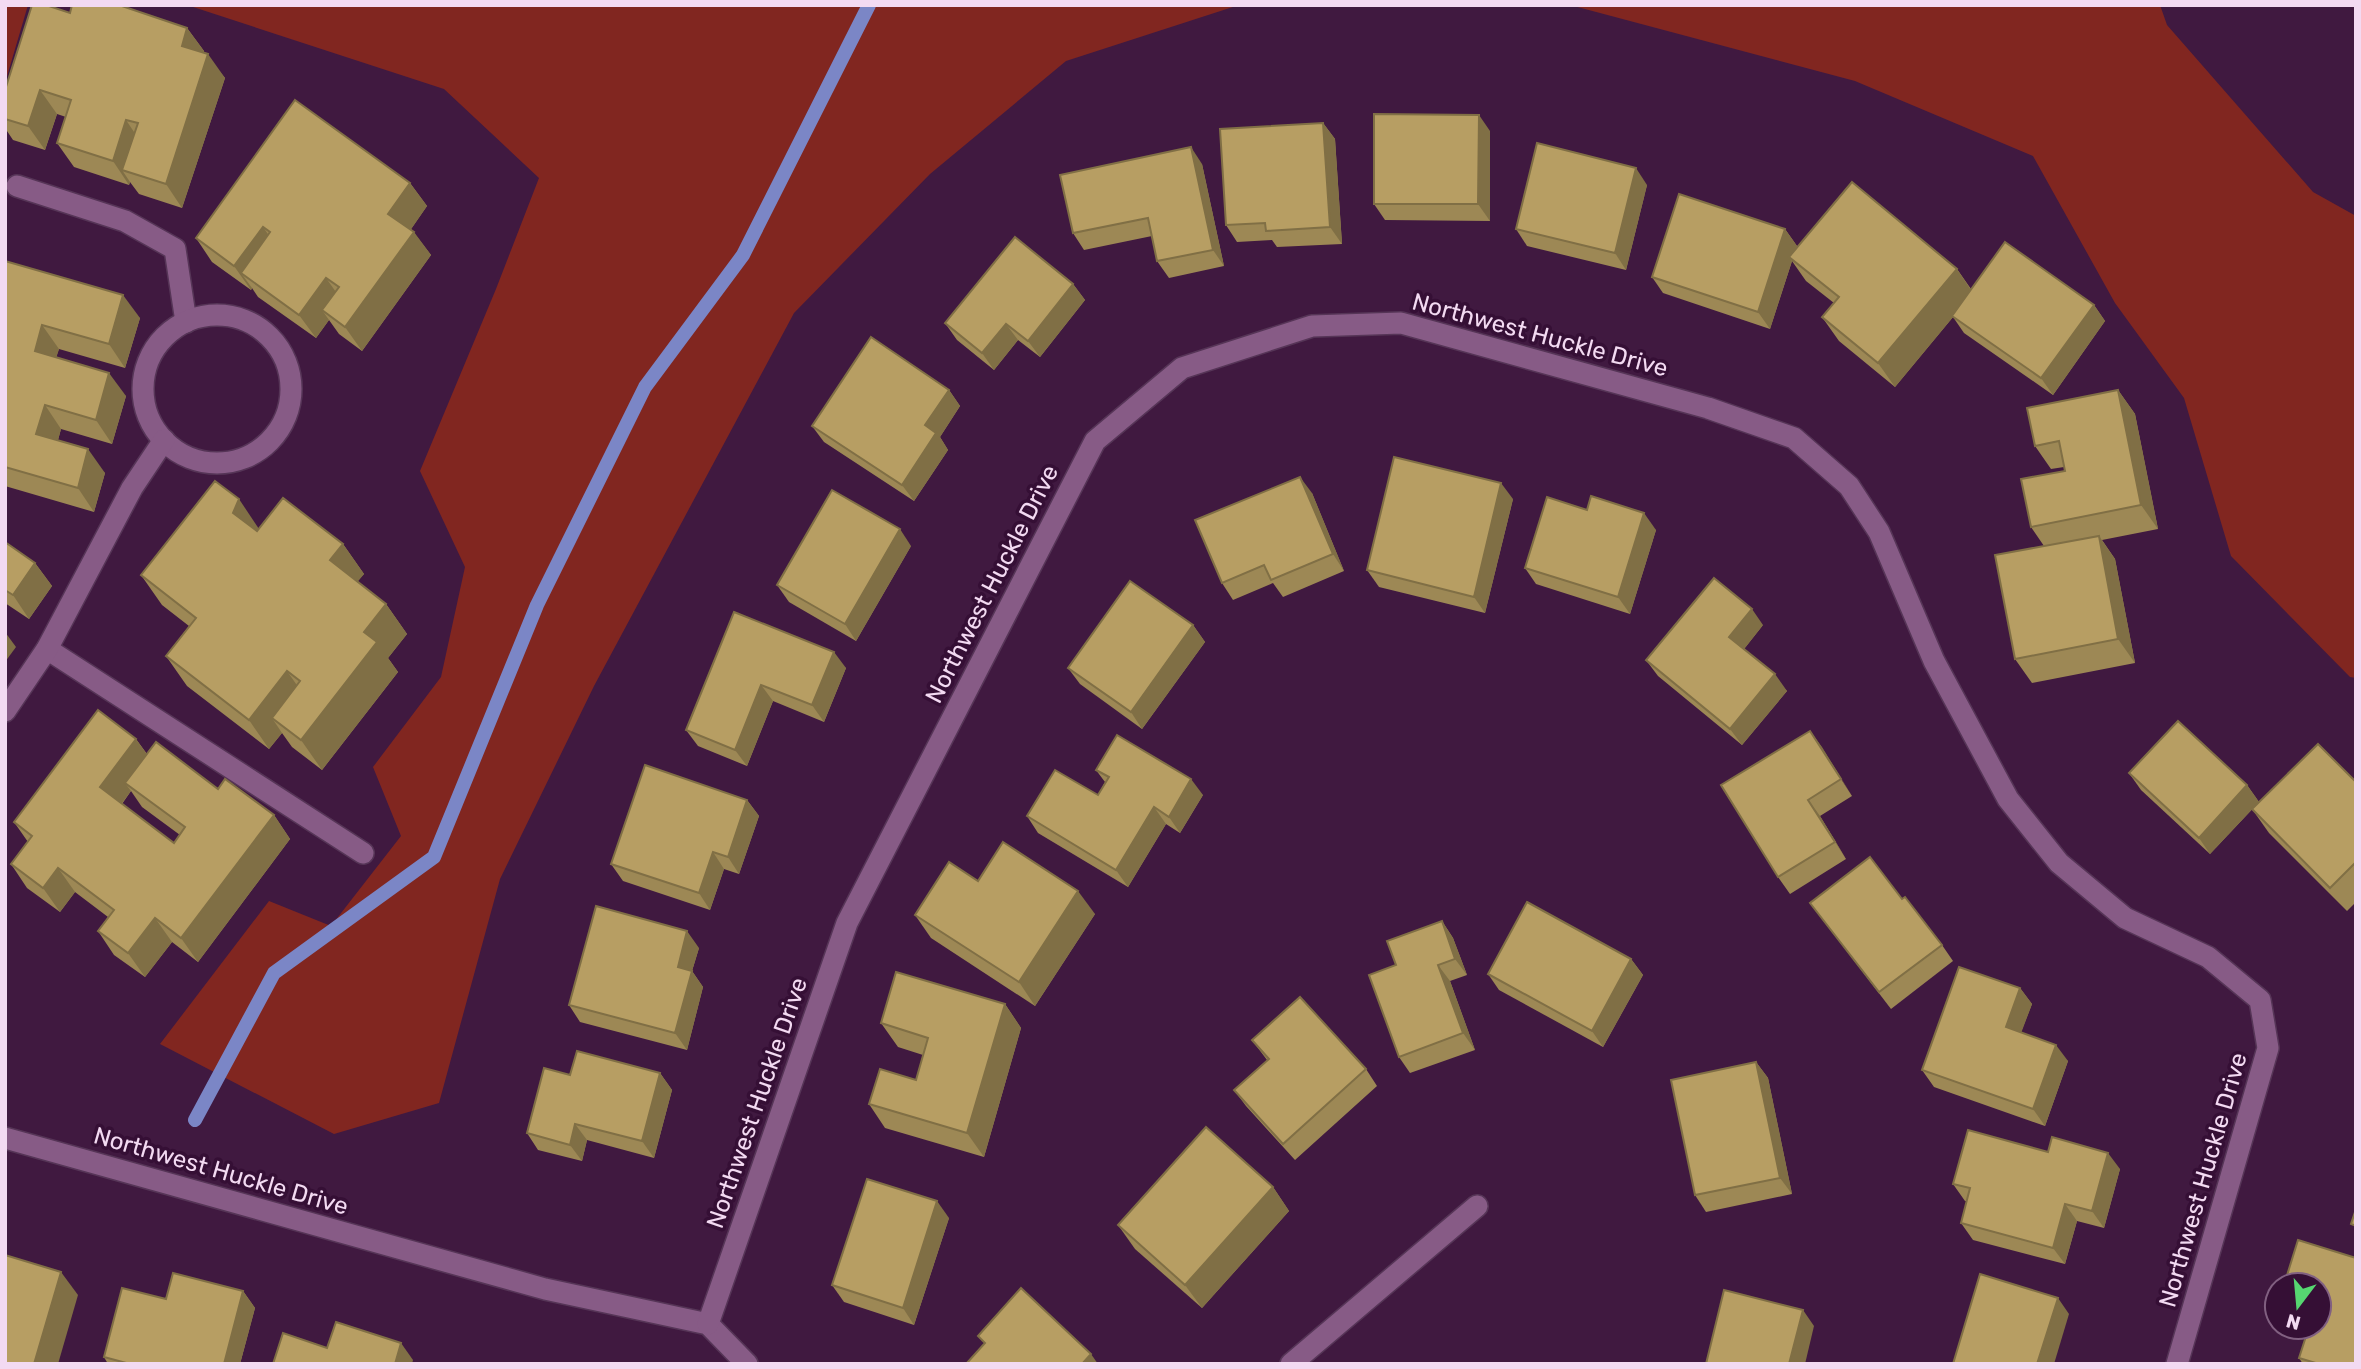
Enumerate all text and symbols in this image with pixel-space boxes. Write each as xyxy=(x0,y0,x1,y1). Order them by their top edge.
street label: Northwest Huckle Drive xyxy=(1409,287,1671,383)
street label: Northwest Huckle Drive xyxy=(920,460,1064,708)
street label: Northwest Huckle Drive xyxy=(701,974,813,1232)
street label: Northwest Huckle Drive xyxy=(2153,1050,2253,1310)
street label: Northwest Huckle Drive xyxy=(91,1121,351,1221)
north arrow xyxy=(2263,1271,2333,1341)
text: N xyxy=(2284,1309,2303,1335)

